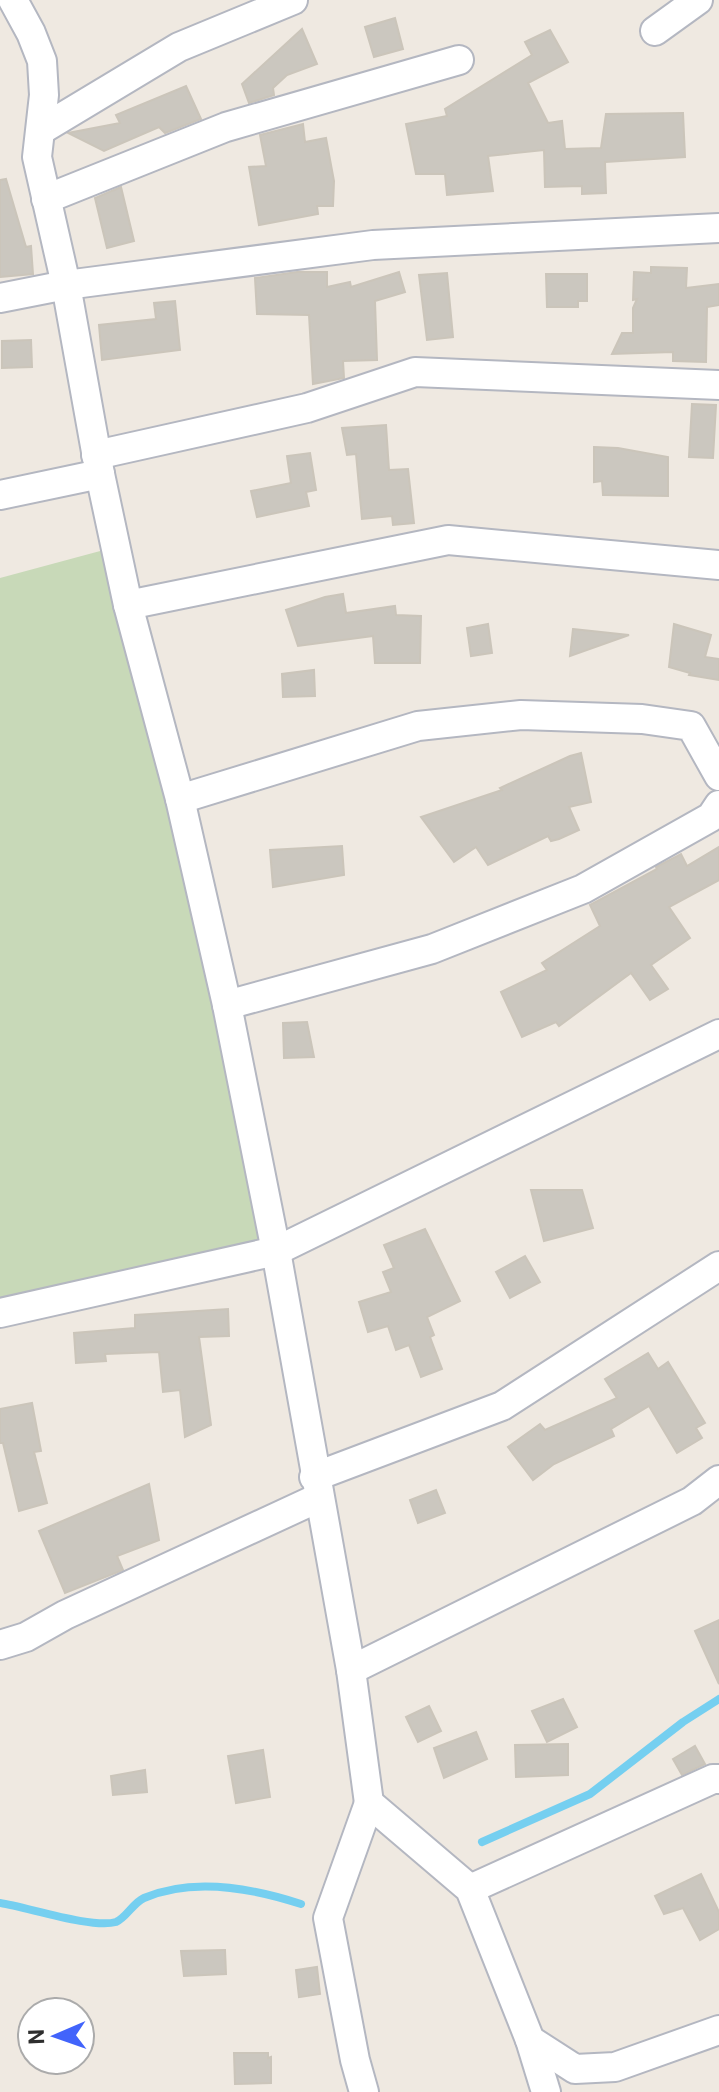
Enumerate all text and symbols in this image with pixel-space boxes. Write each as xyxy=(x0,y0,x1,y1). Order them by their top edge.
north arrow xyxy=(16,1996,96,2076)
text: N xyxy=(24,2028,49,2045)

